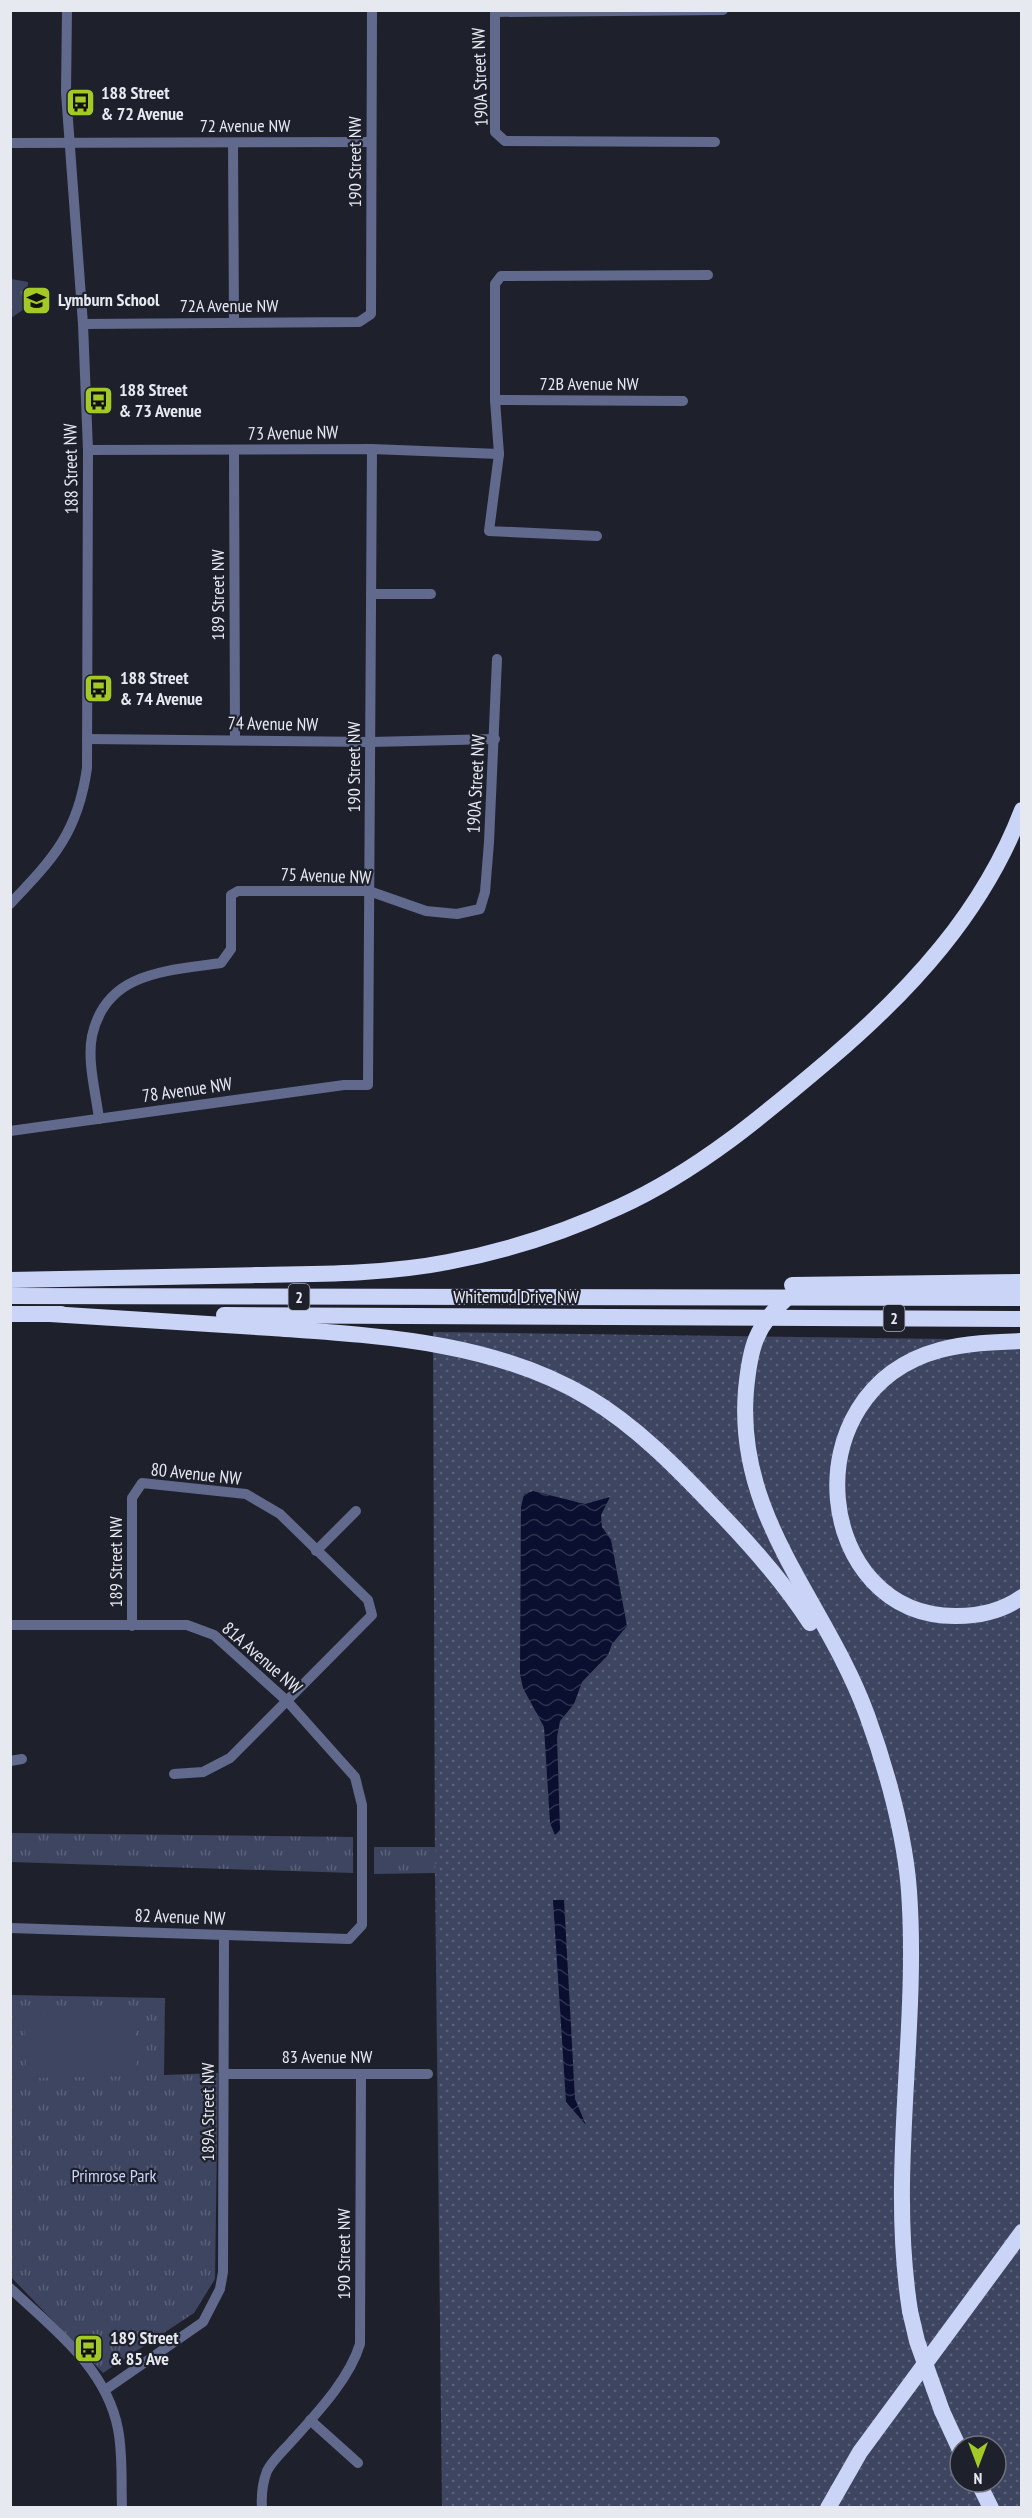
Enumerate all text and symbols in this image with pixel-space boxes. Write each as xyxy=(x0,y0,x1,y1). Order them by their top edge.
street label: 190A Street NW xyxy=(466,27,493,127)
place label: 188 Street & 72 Avenue xyxy=(101,81,184,125)
bus stop icon: 188 Street & 72 Avenue xyxy=(64,87,96,119)
street label: 72 Avenue NW xyxy=(200,114,290,137)
street label: 190 Street NW xyxy=(343,117,366,207)
school or university icon: Lymburn School xyxy=(21,284,53,316)
place label: Lymburn School xyxy=(58,288,160,311)
street label: 72A Avenue NW xyxy=(180,294,278,317)
street label: 72B Avenue NW xyxy=(539,372,639,395)
place label: 188 Street & 73 Avenue xyxy=(119,378,202,422)
bus stop icon: 188 Street & 73 Avenue xyxy=(82,384,114,416)
street label: 73 Avenue NW xyxy=(247,420,339,445)
street label: 188 Street NW xyxy=(58,423,83,515)
street label: 189 Street NW xyxy=(206,550,229,640)
place label: 188 Street & 74 Avenue xyxy=(120,666,203,710)
bus stop icon: 188 Street & 74 Avenue xyxy=(83,672,115,704)
street label: 74 Avenue NW xyxy=(227,711,319,736)
street label: 190 Street NW xyxy=(342,722,365,812)
street label: 190A Street NW xyxy=(461,734,490,834)
street label: 75 Avenue NW xyxy=(280,862,372,889)
street label: 78 Avenue NW xyxy=(140,1072,233,1107)
road number: 2 xyxy=(288,1284,310,1310)
street label: Whitemud Drive NW xyxy=(453,1285,579,1308)
road number: 2 xyxy=(884,1305,904,1331)
street label: 80 Avenue NW xyxy=(150,1457,242,1490)
street label: 189 Street NW xyxy=(104,1517,127,1607)
street label: 81A Avenue NW xyxy=(218,1617,307,1699)
street label: 82 Avenue NW xyxy=(134,1903,226,1930)
street label: 83 Avenue NW xyxy=(282,2045,372,2068)
street label: 189A Street NW xyxy=(196,2063,219,2161)
park label: Primrose Park xyxy=(72,2164,157,2187)
street label: 190 Street NW xyxy=(332,2209,355,2299)
place label: 189 Street & 85 Ave xyxy=(110,2326,179,2370)
bus stop icon: 189 Street & 85 Ave xyxy=(73,2332,105,2364)
north arrow xyxy=(948,2434,1008,2494)
text: N xyxy=(974,2469,982,2489)

